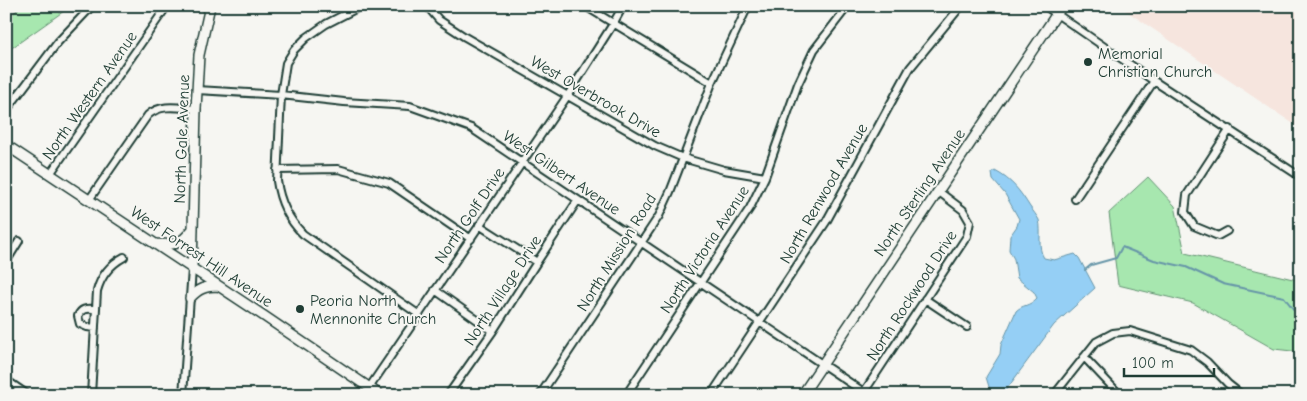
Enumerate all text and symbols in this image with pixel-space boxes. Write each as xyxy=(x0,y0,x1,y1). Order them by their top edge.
street label: North Western Avenue xyxy=(39,28,141,163)
place label: Memorial Christian Church xyxy=(1098,45,1212,81)
street label: West Overbrook Drive xyxy=(527,52,664,142)
marker: Memorial Christian Church xyxy=(1082,56,1094,68)
street label: North Gale Avenue xyxy=(171,74,193,204)
street label: North Renwood Avenue xyxy=(776,120,871,267)
street label: North Sterling Avenue xyxy=(871,125,969,260)
street label: West Gilbert Avenue xyxy=(499,127,623,219)
street label: North Golf Drive xyxy=(431,164,508,267)
street label: North Victoria Avenue xyxy=(657,182,753,317)
street label: North Mission Road xyxy=(573,191,660,315)
street label: West Forrest Hill Avenue xyxy=(127,203,276,311)
street label: North Rockwood Drive xyxy=(863,227,961,364)
street label: North Village Drive xyxy=(461,232,545,349)
place label: Peoria North Mennonite Church xyxy=(310,292,436,328)
marker: Peoria North Mennonite Church xyxy=(294,303,306,315)
scale bar xyxy=(1124,346,1214,378)
text: 100 m xyxy=(1132,354,1174,372)

